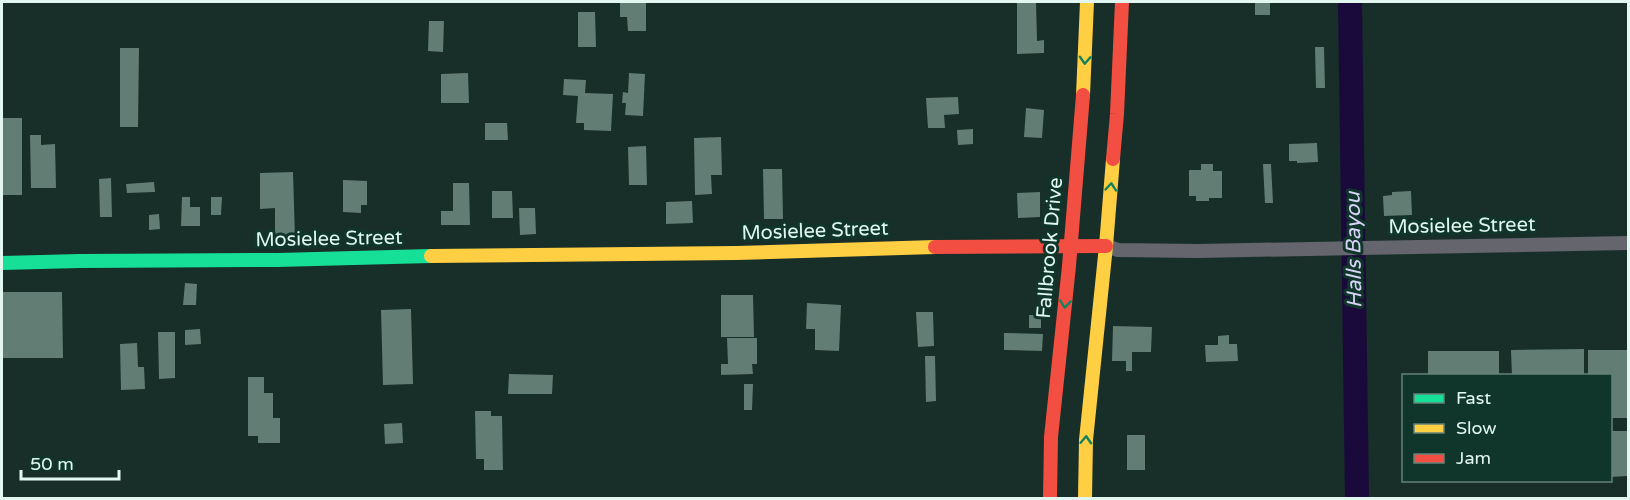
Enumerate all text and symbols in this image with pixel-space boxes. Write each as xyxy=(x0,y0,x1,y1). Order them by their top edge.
one-way arrow xyxy=(1078,55,1091,64)
street label: Fallbrook Drive xyxy=(1032,176,1068,320)
one-way arrow xyxy=(1104,183,1117,192)
water label: Halls Bayou xyxy=(1340,190,1368,308)
street label: Mosielee Street xyxy=(1388,213,1536,239)
street label: Mosielee Street xyxy=(741,216,889,246)
street label: Mosielee Street xyxy=(255,226,403,252)
one-way arrow xyxy=(1059,300,1072,309)
legend xyxy=(1402,374,1612,482)
text: Fast xyxy=(1456,387,1491,409)
text: Slow xyxy=(1456,417,1497,439)
one-way arrow xyxy=(1080,436,1093,445)
scale bar xyxy=(21,443,118,481)
text: Jam xyxy=(1456,447,1491,469)
text: 50 m xyxy=(30,453,74,475)

